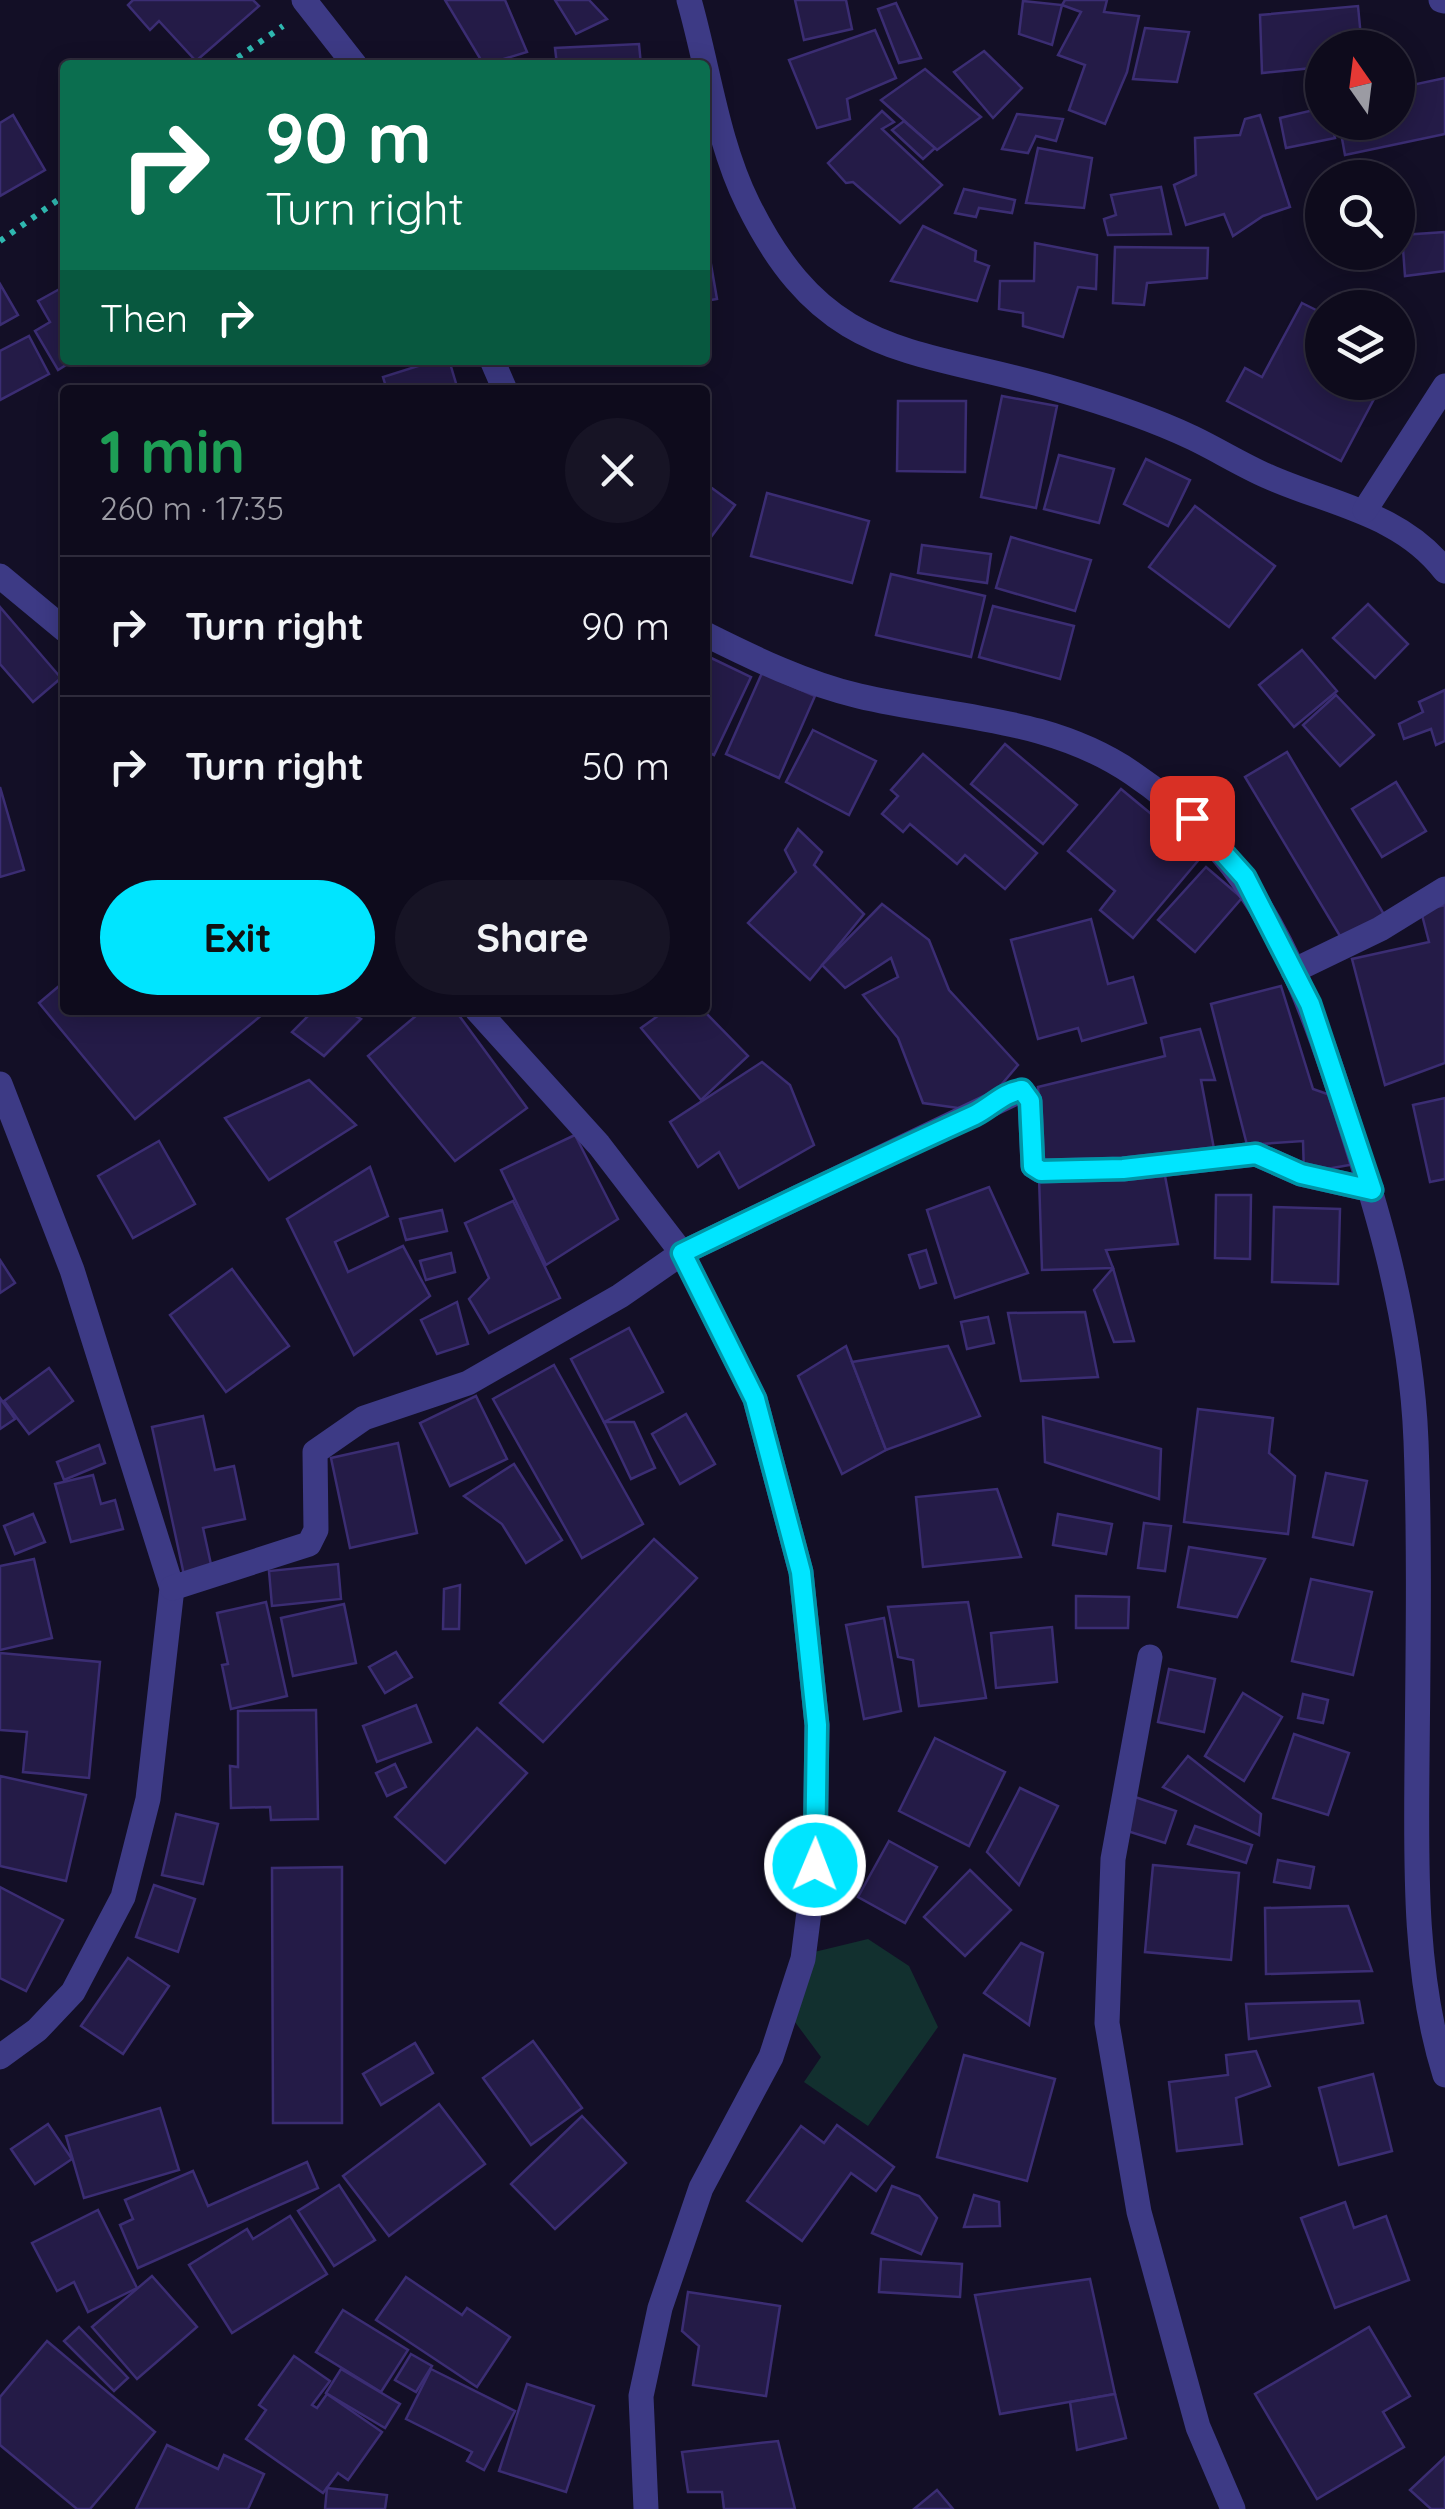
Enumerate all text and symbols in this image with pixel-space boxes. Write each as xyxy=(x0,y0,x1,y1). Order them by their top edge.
north arrow xyxy=(1305,30,1415,140)
map controls xyxy=(1305,30,1415,400)
text: 90 m xyxy=(265,93,432,181)
icon: right xyxy=(100,100,230,230)
button: search xyxy=(1305,160,1415,270)
text: Turn right xyxy=(265,180,464,236)
icon: right xyxy=(208,290,263,345)
button: layers xyxy=(1305,290,1415,400)
text: Then xyxy=(100,294,188,342)
text: 1 min xyxy=(100,413,245,488)
button: close xyxy=(565,418,670,523)
text: 260 m · 17:35 xyxy=(100,488,284,528)
icon: right xyxy=(100,599,155,654)
text: Turn right xyxy=(185,602,364,650)
text: 90 m xyxy=(581,602,670,650)
icon: right xyxy=(100,739,155,794)
text: Turn right xyxy=(185,742,364,790)
text: 50 m xyxy=(582,742,670,790)
pin xyxy=(1150,776,1235,861)
icon: arrive xyxy=(1165,791,1220,846)
button: Exit xyxy=(100,880,375,995)
button: Share xyxy=(395,880,670,995)
position arrow xyxy=(763,1813,867,1917)

